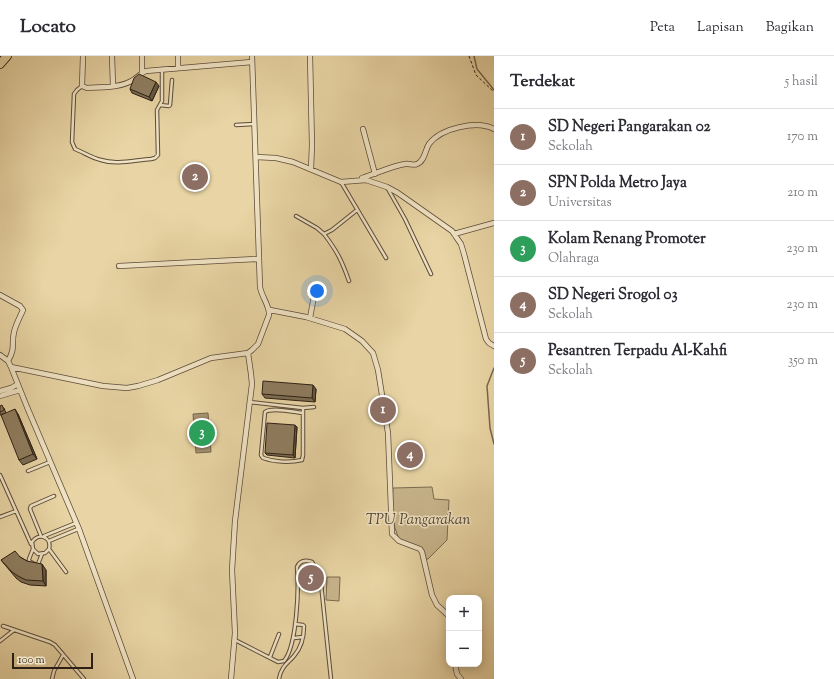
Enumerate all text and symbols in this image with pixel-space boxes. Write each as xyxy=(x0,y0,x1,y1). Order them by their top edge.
text: Locato xyxy=(20,14,76,41)
text: Peta xyxy=(650,18,675,38)
text: Lapisan xyxy=(697,18,744,38)
text: Bagikan xyxy=(766,18,814,38)
text: Terdekat xyxy=(510,70,575,94)
text: 5 hasil xyxy=(785,73,818,91)
text: SD Negeri Pangarakan 02 xyxy=(548,117,710,138)
text: 1 xyxy=(521,128,525,146)
text: 170 m xyxy=(787,128,818,146)
text: Sekolah xyxy=(548,138,593,156)
pin: 2 xyxy=(182,162,208,192)
text: SPN Polda Metro Jaya xyxy=(548,173,687,194)
text: 2 xyxy=(520,184,526,202)
text: 210 m xyxy=(787,184,818,202)
text: Universitas xyxy=(548,194,612,212)
text: Kolam Renang Promoter xyxy=(548,229,706,250)
text: 3 xyxy=(520,240,526,258)
text: 230 m xyxy=(786,240,818,258)
text: Olahraga xyxy=(548,250,599,268)
your location xyxy=(307,281,327,301)
text: SD Negeri Srogol 03 xyxy=(548,285,678,306)
text: 4 xyxy=(520,296,526,314)
text: 230 m xyxy=(786,296,818,314)
text: Sekolah xyxy=(548,306,593,324)
text: Pesantren Terpadu Al-Kahfi xyxy=(548,341,727,362)
text: 5 xyxy=(521,352,525,370)
text: 350 m xyxy=(788,352,818,370)
text: Sekolah xyxy=(548,362,593,380)
pin: 1 xyxy=(370,395,396,425)
pin: 3 xyxy=(189,418,215,448)
pin: 4 xyxy=(397,440,423,470)
park label: TPU Pangarakan xyxy=(366,510,470,531)
pin: 5 xyxy=(298,563,324,593)
map controls xyxy=(446,595,482,667)
button: + xyxy=(446,595,482,631)
button: − xyxy=(446,631,482,667)
scale bar xyxy=(12,651,93,670)
text: 100 m xyxy=(18,652,45,668)

